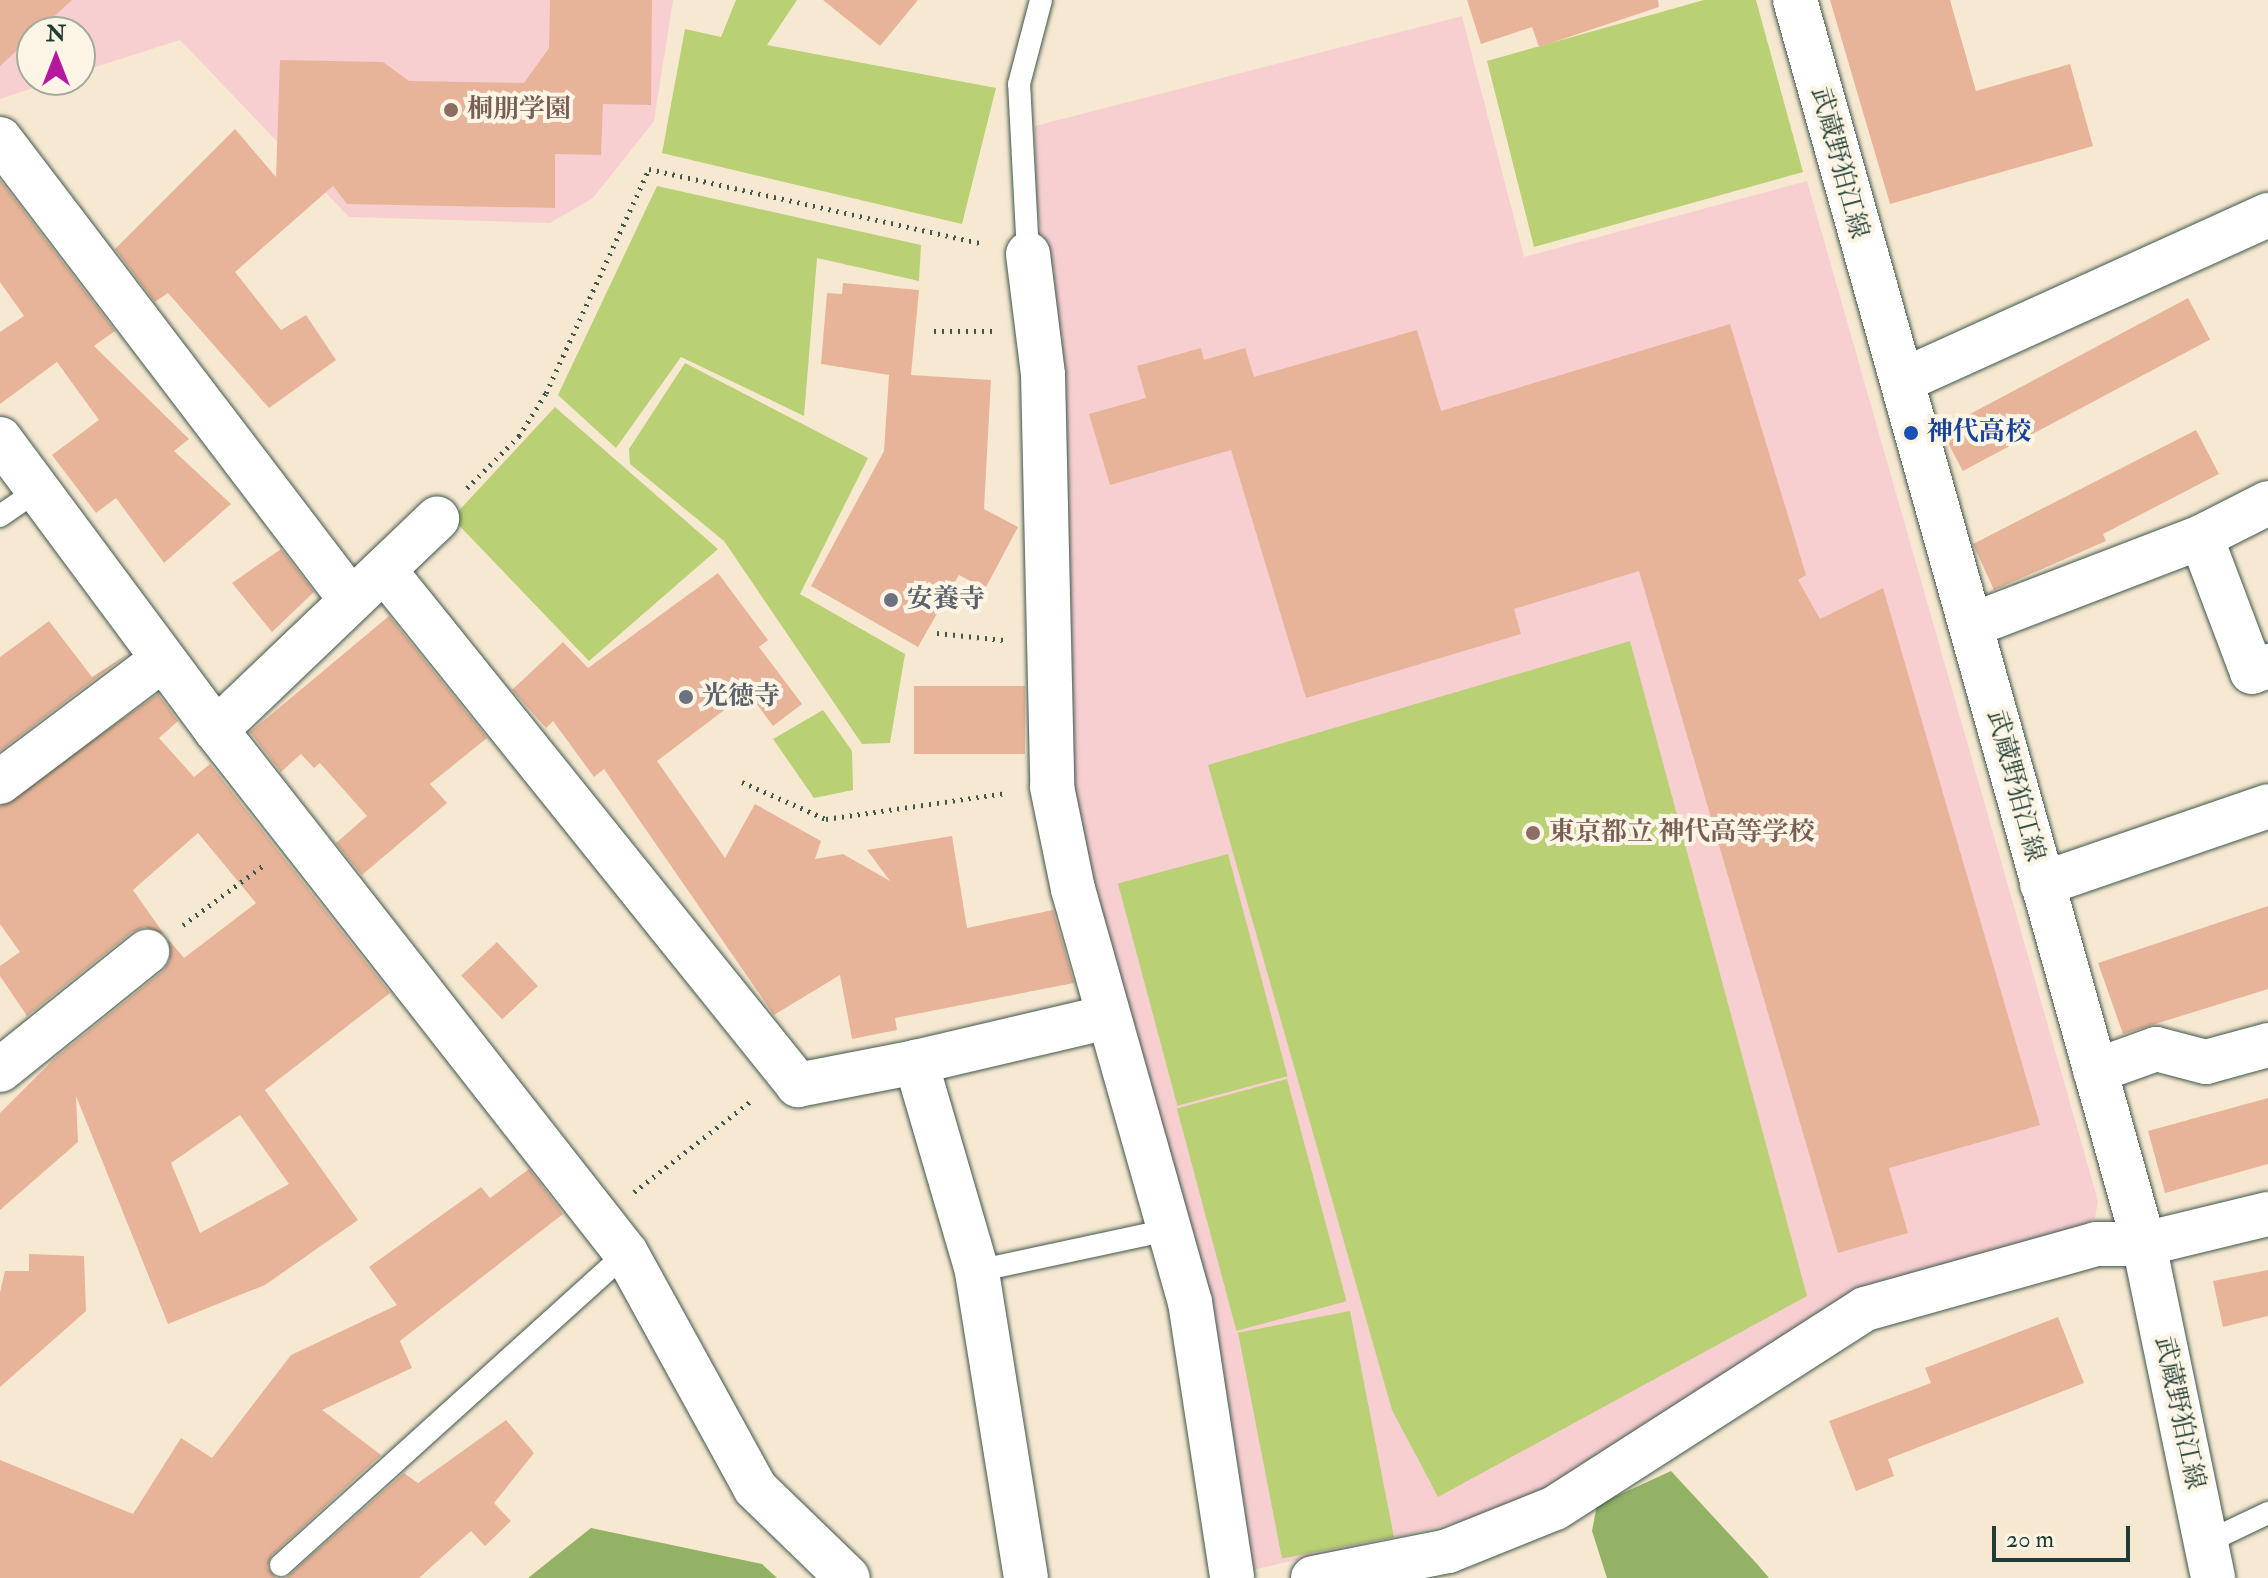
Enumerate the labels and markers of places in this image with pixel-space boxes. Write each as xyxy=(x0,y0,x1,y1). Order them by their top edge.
place label: 桐朋学園 xyxy=(467,94,571,126)
marker: 桐朋学園 xyxy=(442,101,460,119)
place label: 神代高校 xyxy=(1927,417,2031,449)
marker: 神代高校 xyxy=(1902,424,1920,442)
place label: 安養寺 xyxy=(907,584,985,616)
marker: 安養寺 xyxy=(882,591,900,609)
place label: 光徳寺 xyxy=(702,681,780,713)
marker: 光徳寺 xyxy=(677,688,695,706)
place label: 東京都立 神代高等学校 xyxy=(1549,817,1814,849)
marker: 東京都立 神代高等学校 xyxy=(1524,824,1542,842)

